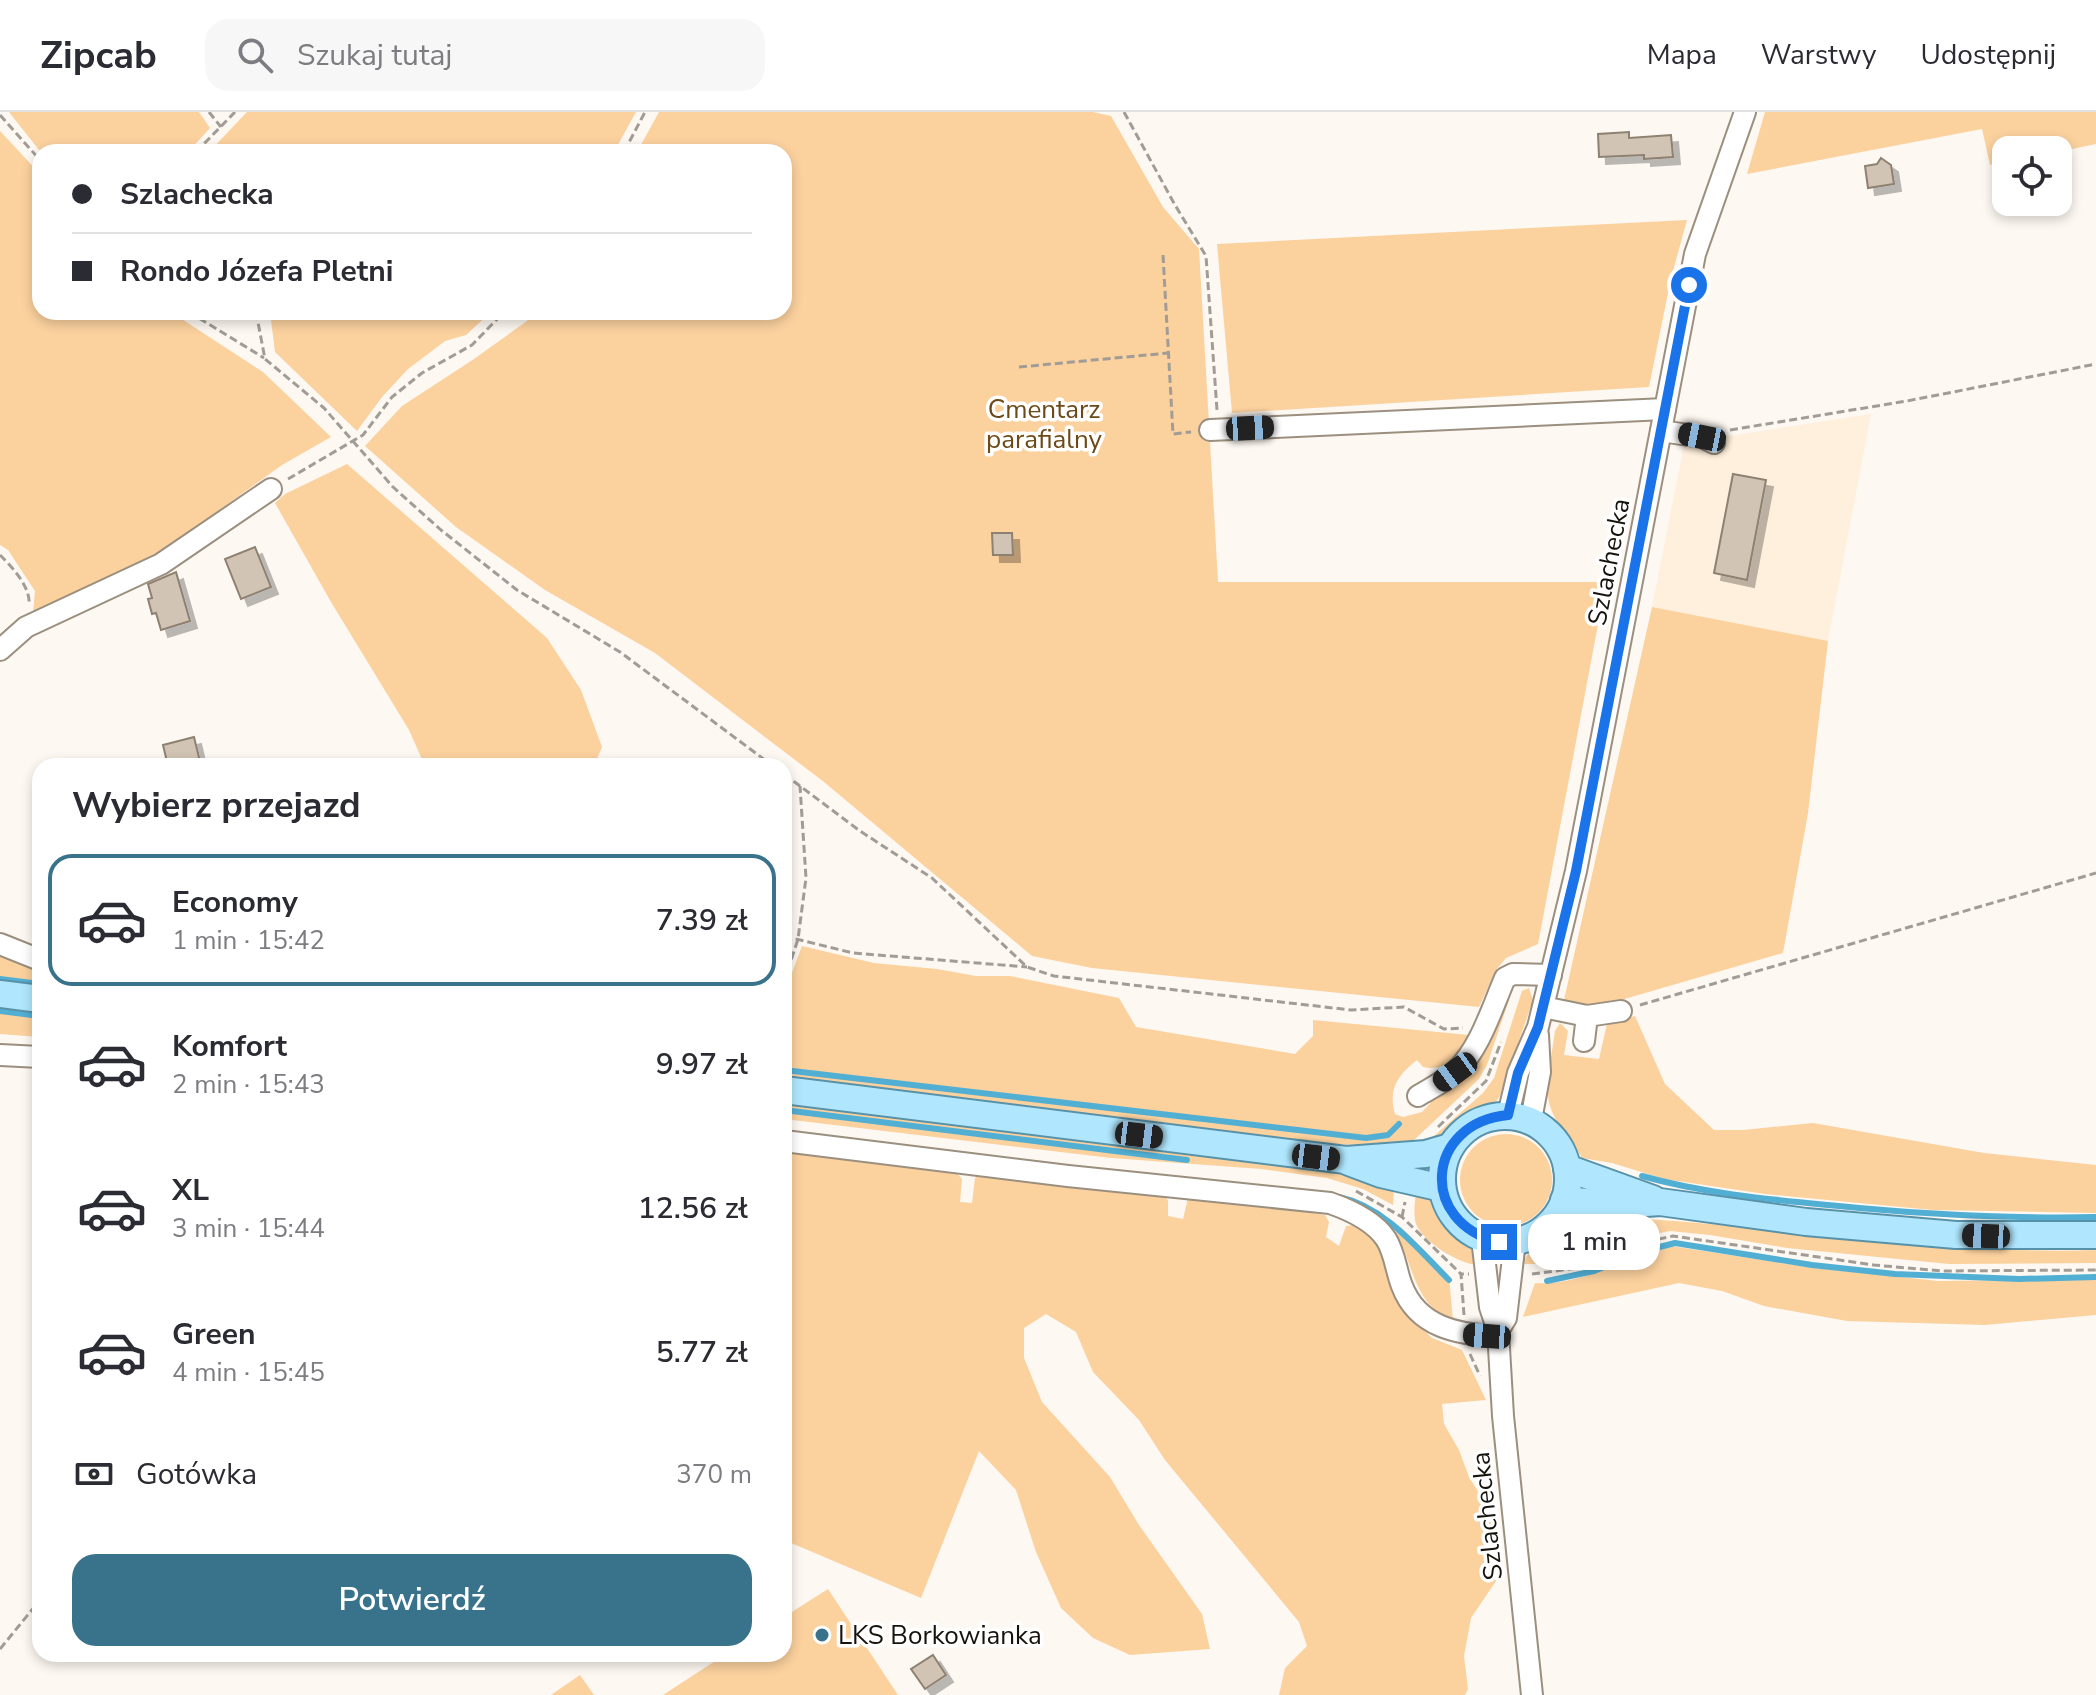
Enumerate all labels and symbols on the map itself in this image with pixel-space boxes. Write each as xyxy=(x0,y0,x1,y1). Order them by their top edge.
route start xyxy=(1671,267,1707,303)
park label: Cmentarz parafialny xyxy=(986,392,1103,457)
car xyxy=(1225,415,1275,441)
car xyxy=(1676,421,1728,453)
street label: Szlachecka xyxy=(1580,495,1638,629)
car xyxy=(1429,1048,1481,1096)
car xyxy=(1114,1120,1164,1150)
car xyxy=(1291,1142,1341,1172)
callout: 1 min xyxy=(1527,1214,1659,1270)
car xyxy=(1962,1223,2010,1249)
route end xyxy=(1481,1224,1517,1260)
car xyxy=(1462,1322,1512,1350)
street label: Szlachecka xyxy=(1463,1450,1511,1582)
place label: LKS Borkowianka xyxy=(838,1618,1042,1653)
marker: LKS Borkowianka xyxy=(813,1626,831,1644)

